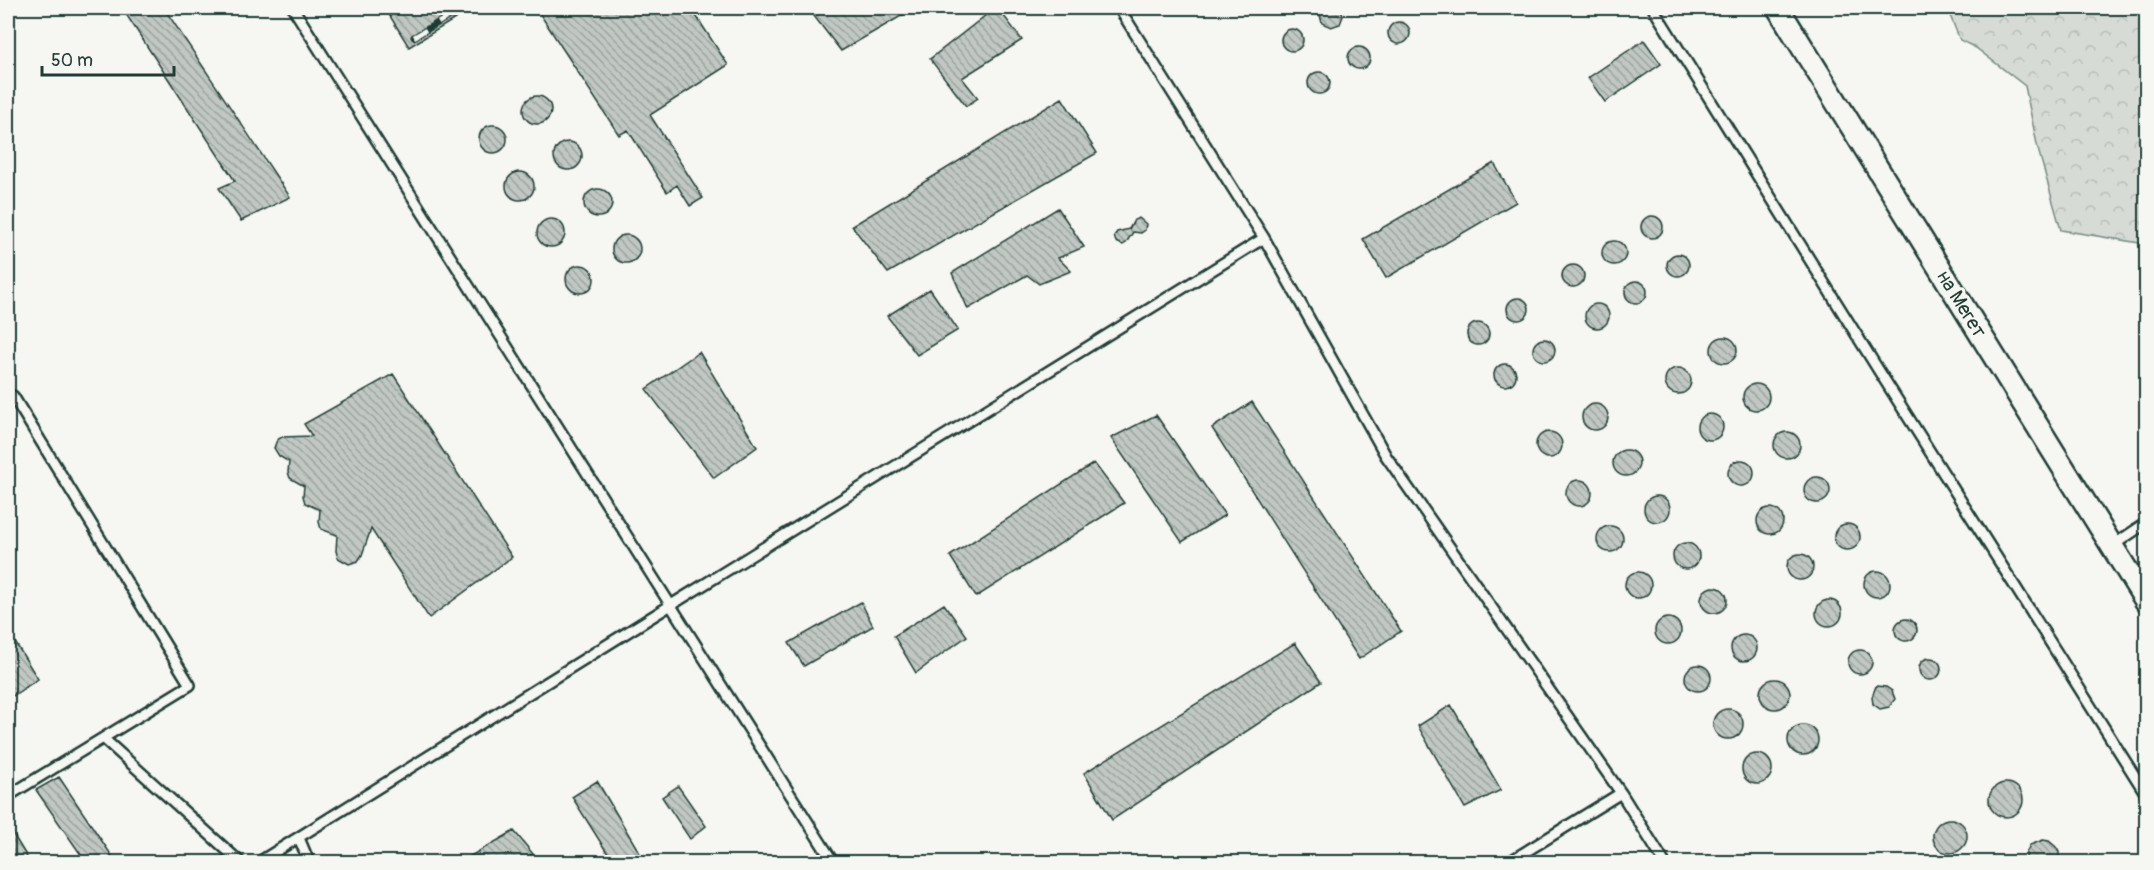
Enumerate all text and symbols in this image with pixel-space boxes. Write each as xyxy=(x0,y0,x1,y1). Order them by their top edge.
scale bar xyxy=(42,39,174,77)
text: 50 m xyxy=(51,49,93,72)
street label: на Мегет xyxy=(1931,266,1992,343)

